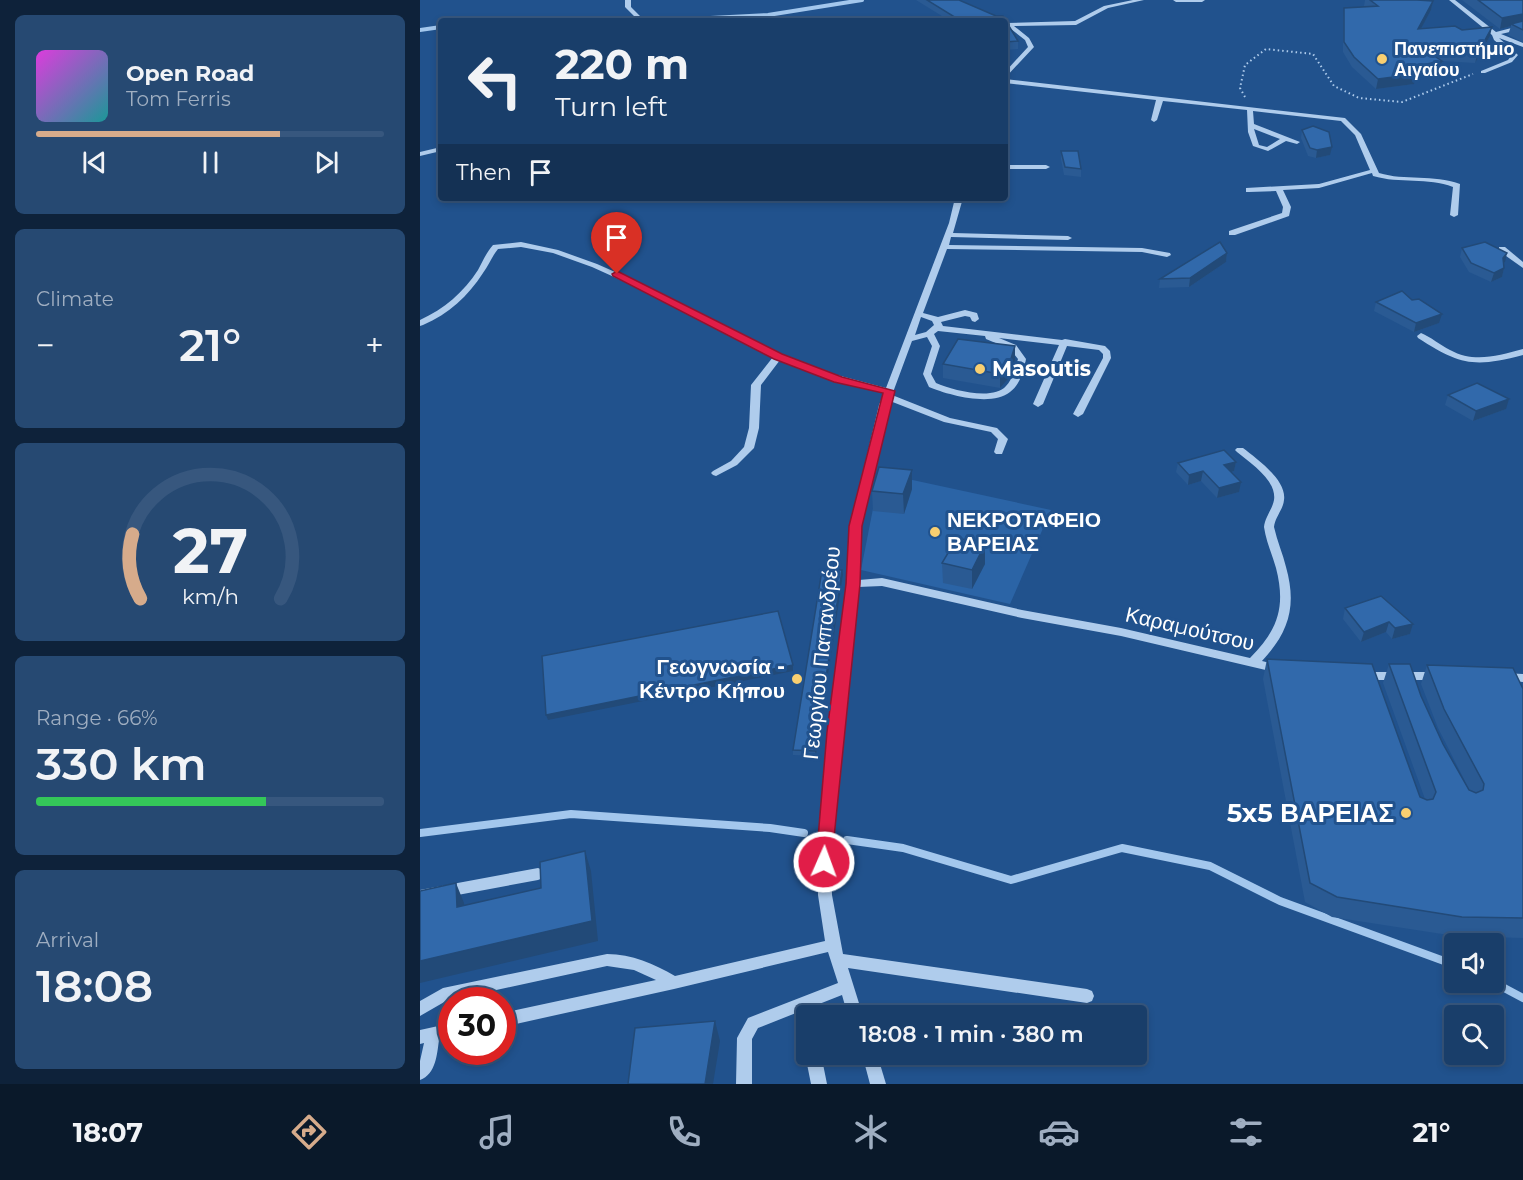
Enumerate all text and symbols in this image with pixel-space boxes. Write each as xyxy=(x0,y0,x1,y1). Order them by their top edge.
text: 220 m xyxy=(555,38,689,90)
place label: Πανεπιστήμιο Αιγαίου xyxy=(1394,38,1514,81)
icon: left xyxy=(456,42,534,120)
marker: Πανεπιστήμιο Αιγαίου xyxy=(1375,52,1389,66)
text: Open Road xyxy=(126,60,254,87)
text: Tom Ferris xyxy=(126,87,231,111)
text: Turn left xyxy=(555,90,668,123)
icon: previous xyxy=(78,146,111,179)
icon: pause xyxy=(194,146,227,179)
icon: next xyxy=(310,146,343,179)
icon: arrive xyxy=(524,156,557,189)
text: Then xyxy=(456,159,512,186)
pin xyxy=(591,212,642,274)
icon: arrive xyxy=(600,221,633,254)
text: Climate xyxy=(36,287,114,311)
text: 21° xyxy=(179,317,241,372)
text: − xyxy=(36,325,55,365)
text: + xyxy=(365,325,384,365)
place label: Masoutis xyxy=(992,356,1091,381)
marker: Masoutis xyxy=(973,362,987,376)
place label: ΝΕΚΡΟΤΑΦΕΙΟ ΒΑΡΕΙΑΣ xyxy=(947,507,1101,556)
text: 27 xyxy=(172,513,248,589)
marker: ΝΕΚΡΟΤΑΦΕΙΟ ΒΑΡΕΙΑΣ xyxy=(928,525,942,539)
street label: Γεωργίου Παπανδρέου xyxy=(798,545,845,761)
text: km/h xyxy=(181,583,239,609)
street label: Καραμούτσου xyxy=(1123,602,1257,655)
place label: Γεωγνωσία - Κέντρο Κήπου xyxy=(639,654,785,703)
marker: Γεωγνωσία - Κέντρο Κήπου xyxy=(790,672,804,686)
text: Range · 66% xyxy=(36,706,158,730)
text: 330 km xyxy=(36,736,207,791)
place label: 5x5 ΒΑΡΕΙΑΣ xyxy=(1227,797,1394,829)
marker: 5x5 ΒΑΡΕΙΑΣ xyxy=(1399,806,1413,820)
position arrow xyxy=(792,830,856,894)
text: Arrival xyxy=(36,928,99,952)
map controls xyxy=(1444,933,1504,1065)
button: sound xyxy=(1444,933,1504,993)
text: 18:08 xyxy=(36,958,153,1013)
speed limit sign: 30 xyxy=(438,987,516,1065)
button: search xyxy=(1444,1005,1504,1065)
text: 18:08 · 1 min · 380 m xyxy=(859,1021,1084,1048)
icon: directions xyxy=(288,1111,330,1153)
icon: music xyxy=(476,1111,518,1153)
icon: phone xyxy=(663,1111,705,1153)
icon: climate xyxy=(850,1111,892,1153)
icon: car xyxy=(1038,1111,1080,1153)
icon: filters xyxy=(1225,1111,1267,1153)
text: 18:07 xyxy=(73,1116,143,1149)
text: 21° xyxy=(1412,1116,1450,1149)

